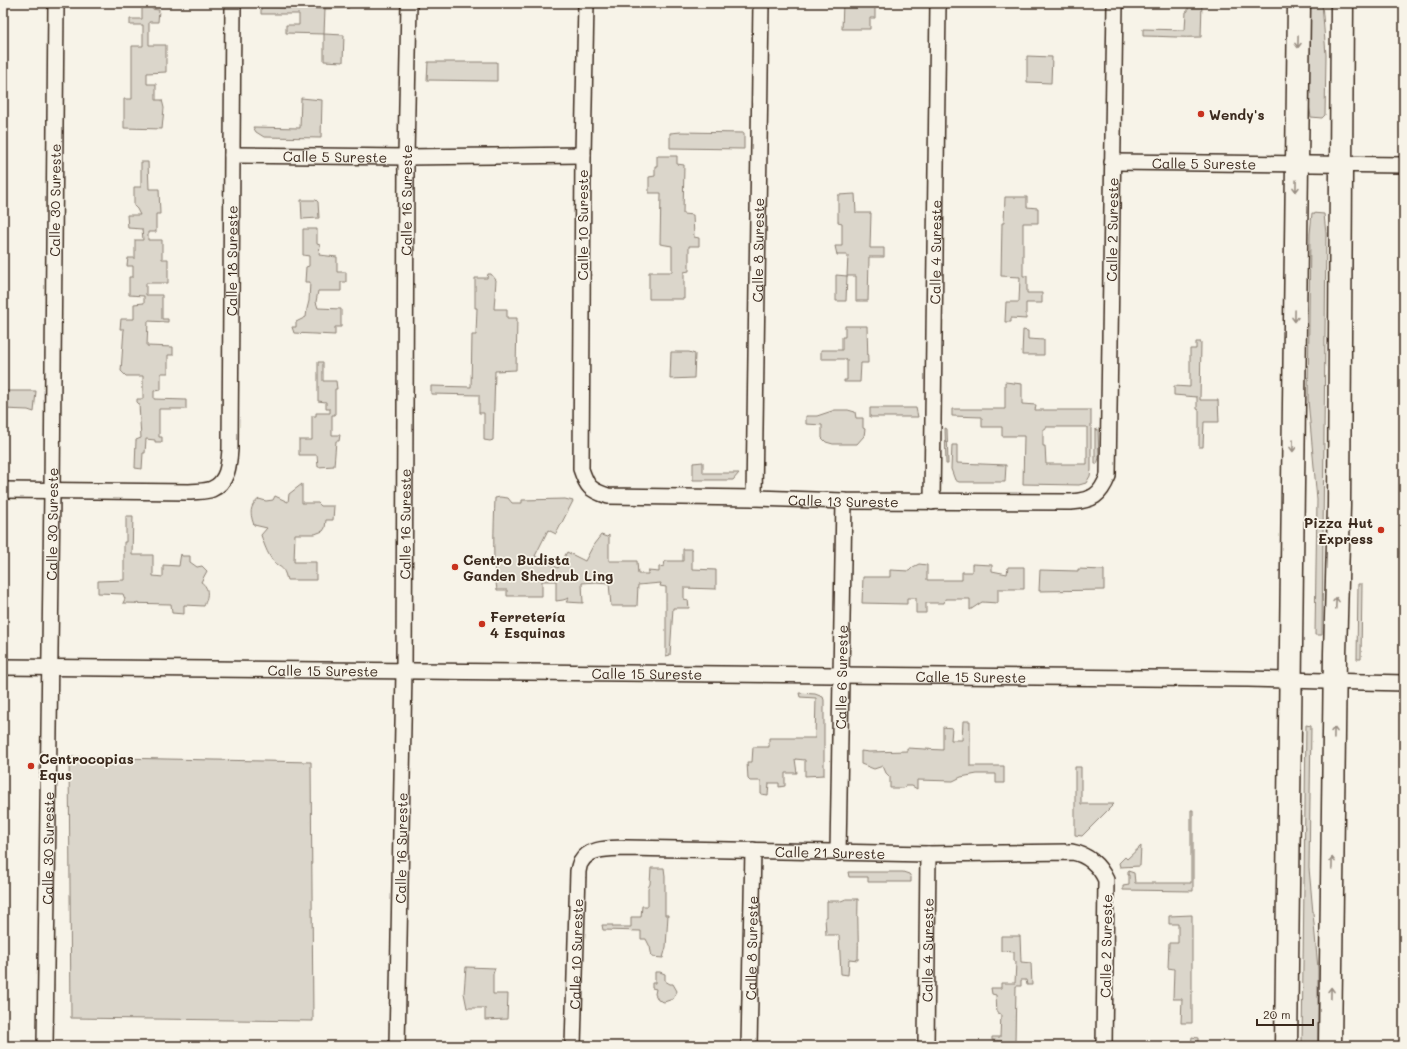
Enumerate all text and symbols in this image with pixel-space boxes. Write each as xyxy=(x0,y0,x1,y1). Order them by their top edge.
one-way arrow xyxy=(1294,35,1302,48)
place label: Wendy's xyxy=(1209,105,1265,124)
marker: Wendy's xyxy=(1196,109,1206,119)
street label: Calle 30 Sureste xyxy=(44,143,64,257)
street label: Calle 16 Sureste xyxy=(396,144,416,256)
street label: Calle 5 Sureste xyxy=(283,146,387,166)
street label: Calle 5 Sureste xyxy=(1152,153,1256,173)
street label: Calle 10 Sureste xyxy=(573,169,592,281)
street label: Calle 2 Sureste xyxy=(1101,177,1122,282)
one-way arrow xyxy=(1292,179,1300,192)
street label: Calle 8 Sureste xyxy=(747,197,768,303)
street label: Calle 4 Sureste xyxy=(925,200,945,304)
street label: Calle 18 Sureste xyxy=(221,205,241,316)
one-way arrow xyxy=(1291,309,1299,322)
one-way arrow xyxy=(1289,439,1297,452)
street label: Calle 30 Sureste xyxy=(41,467,62,581)
street label: Calle 16 Sureste xyxy=(395,468,414,580)
street label: Calle 13 Sureste xyxy=(788,490,899,511)
place label: Pizza Hut Express xyxy=(1304,513,1373,548)
marker: Pizza Hut Express xyxy=(1376,525,1386,535)
place label: Centro Budista Ganden Shedrub Ling xyxy=(463,550,613,585)
marker: Centro Budista Ganden Shedrub Ling xyxy=(450,562,460,572)
one-way arrow xyxy=(1332,597,1340,610)
place label: Ferretería 4 Esquinas xyxy=(490,607,566,642)
marker: Ferretería 4 Esquinas xyxy=(477,619,487,629)
street label: Calle 6 Sureste xyxy=(831,624,851,730)
street label: Calle 15 Sureste xyxy=(268,660,378,680)
street label: Calle 15 Sureste xyxy=(591,663,702,683)
street label: Calle 15 Sureste xyxy=(915,666,1026,686)
one-way arrow xyxy=(1330,727,1338,740)
place label: Centrocopias Equs xyxy=(39,749,134,784)
marker: Centrocopias Equs xyxy=(26,761,36,771)
street label: Calle 30 Sureste xyxy=(37,791,58,905)
street label: Calle 16 Sureste xyxy=(390,792,411,904)
street label: Calle 21 Sureste xyxy=(775,841,885,863)
one-way arrow xyxy=(1328,857,1336,870)
street label: Calle 2 Sureste xyxy=(1096,894,1116,998)
street label: Calle 8 Sureste xyxy=(740,895,762,1001)
street label: Calle 10 Sureste xyxy=(565,898,587,1010)
street label: Calle 4 Sureste xyxy=(917,898,937,1002)
one-way arrow xyxy=(1327,987,1334,1000)
scale bar xyxy=(1257,1001,1313,1027)
text: 20 m xyxy=(1263,1006,1291,1022)

